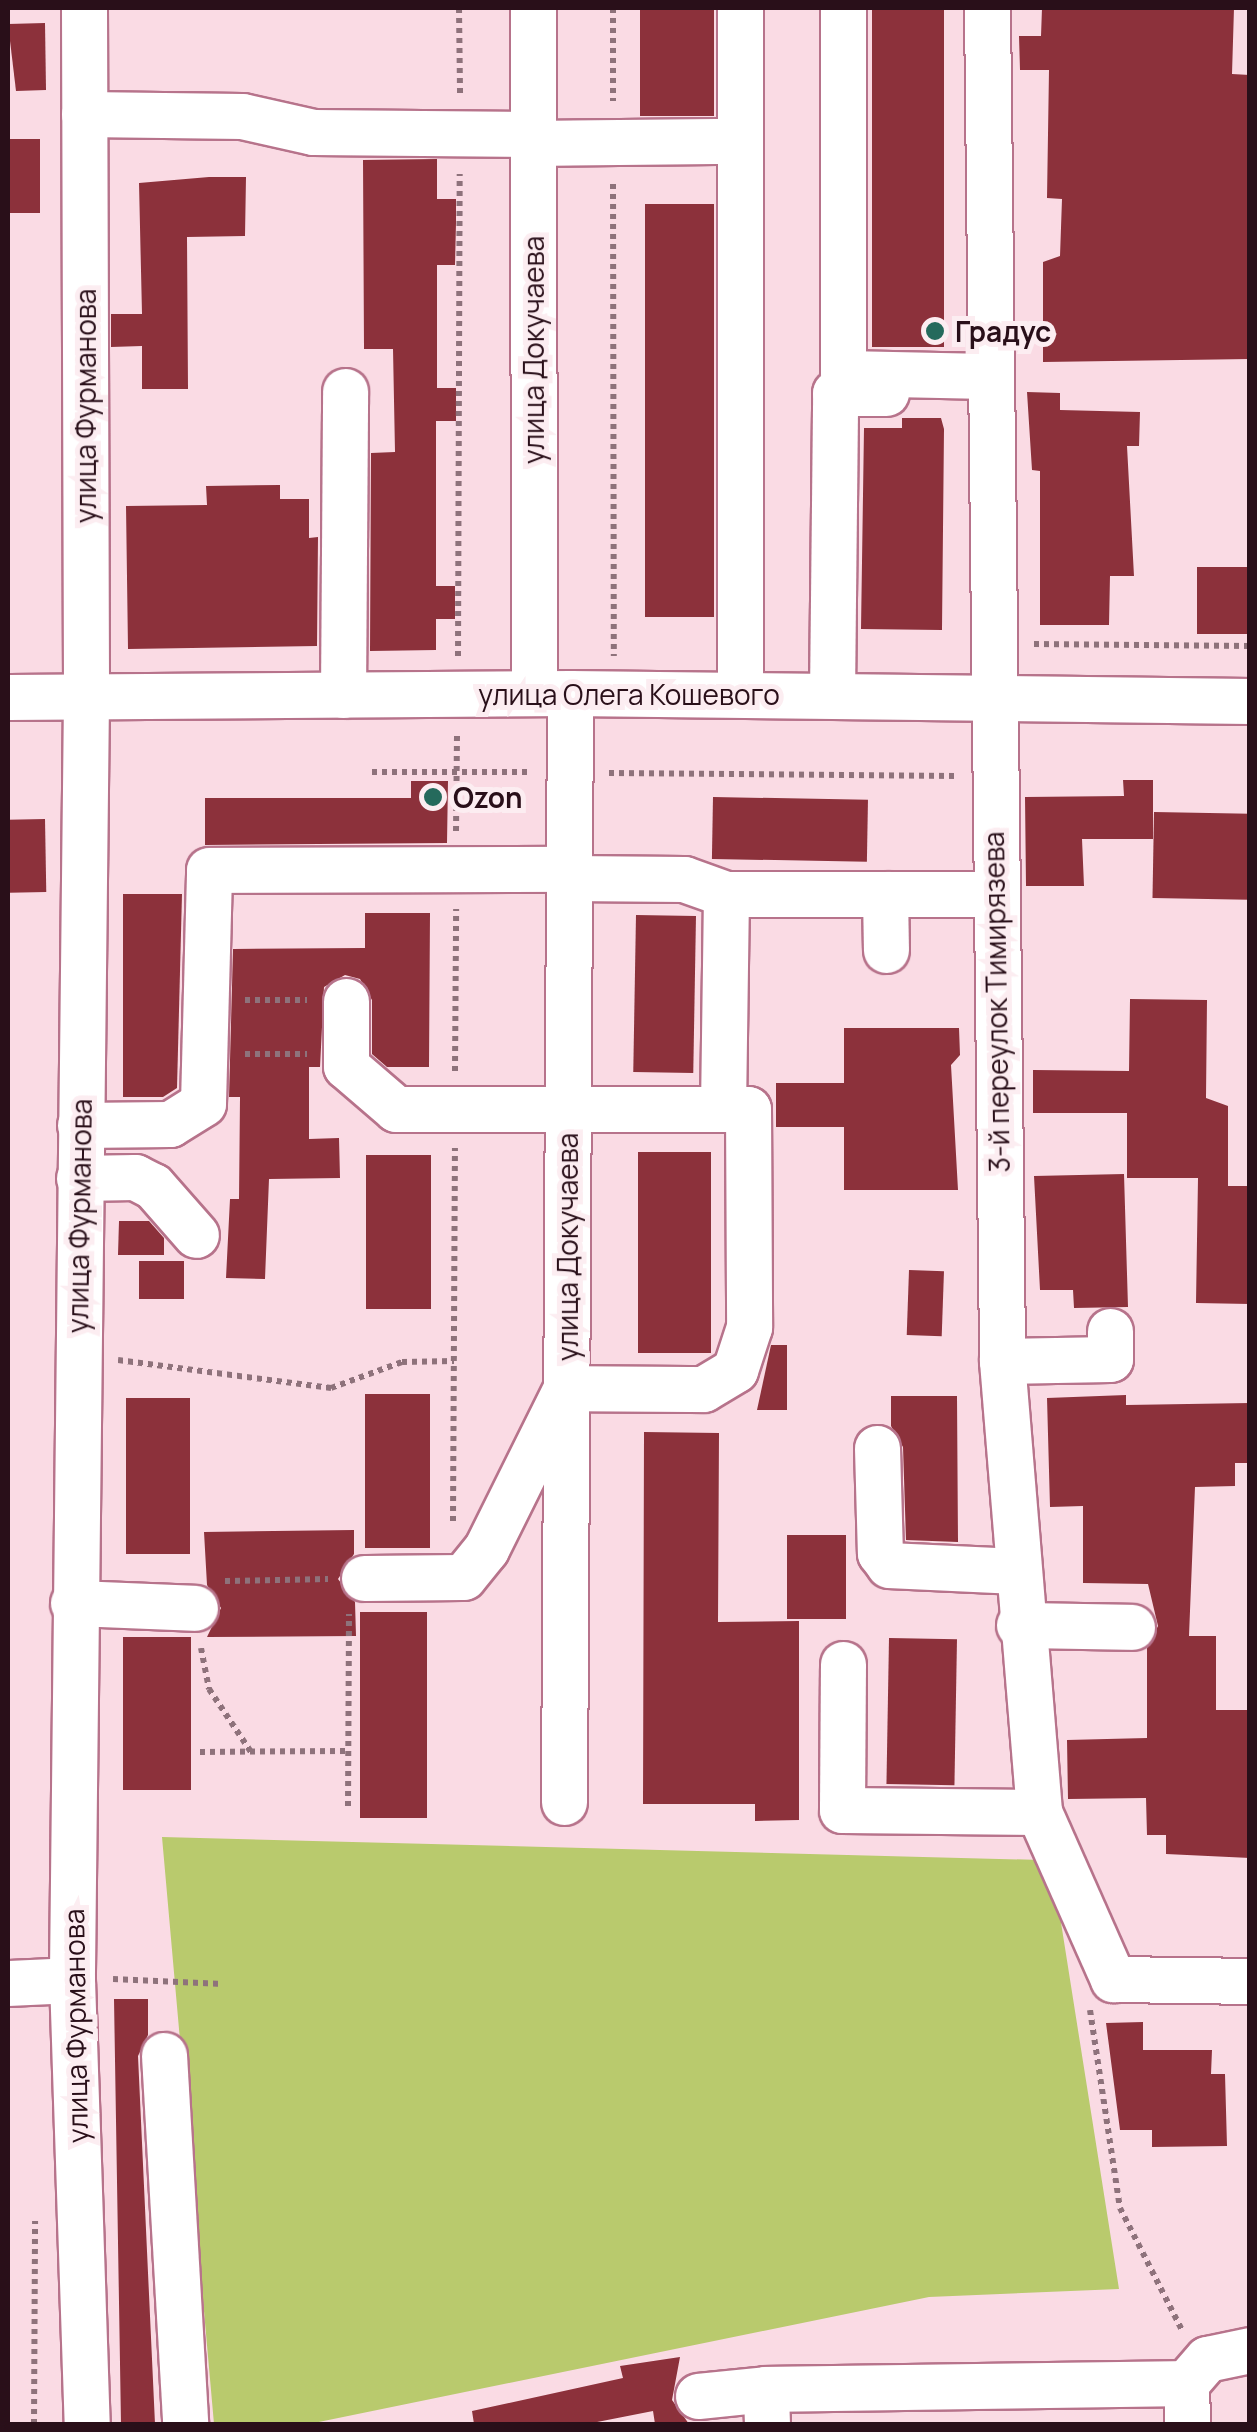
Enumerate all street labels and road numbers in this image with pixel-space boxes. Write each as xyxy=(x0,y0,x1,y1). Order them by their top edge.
street label: улица Докучаева xyxy=(516,236,550,464)
street label: улица Фурманова xyxy=(68,289,102,523)
street label: улица Олега Кошевого xyxy=(478,677,780,711)
street label: 3-й переулок Тимирязева xyxy=(976,831,1016,1173)
street label: улица Фурманова xyxy=(60,1098,98,1334)
street label: улица Докучаева xyxy=(550,1133,584,1361)
street label: улица Фурманова xyxy=(56,1908,94,2144)

